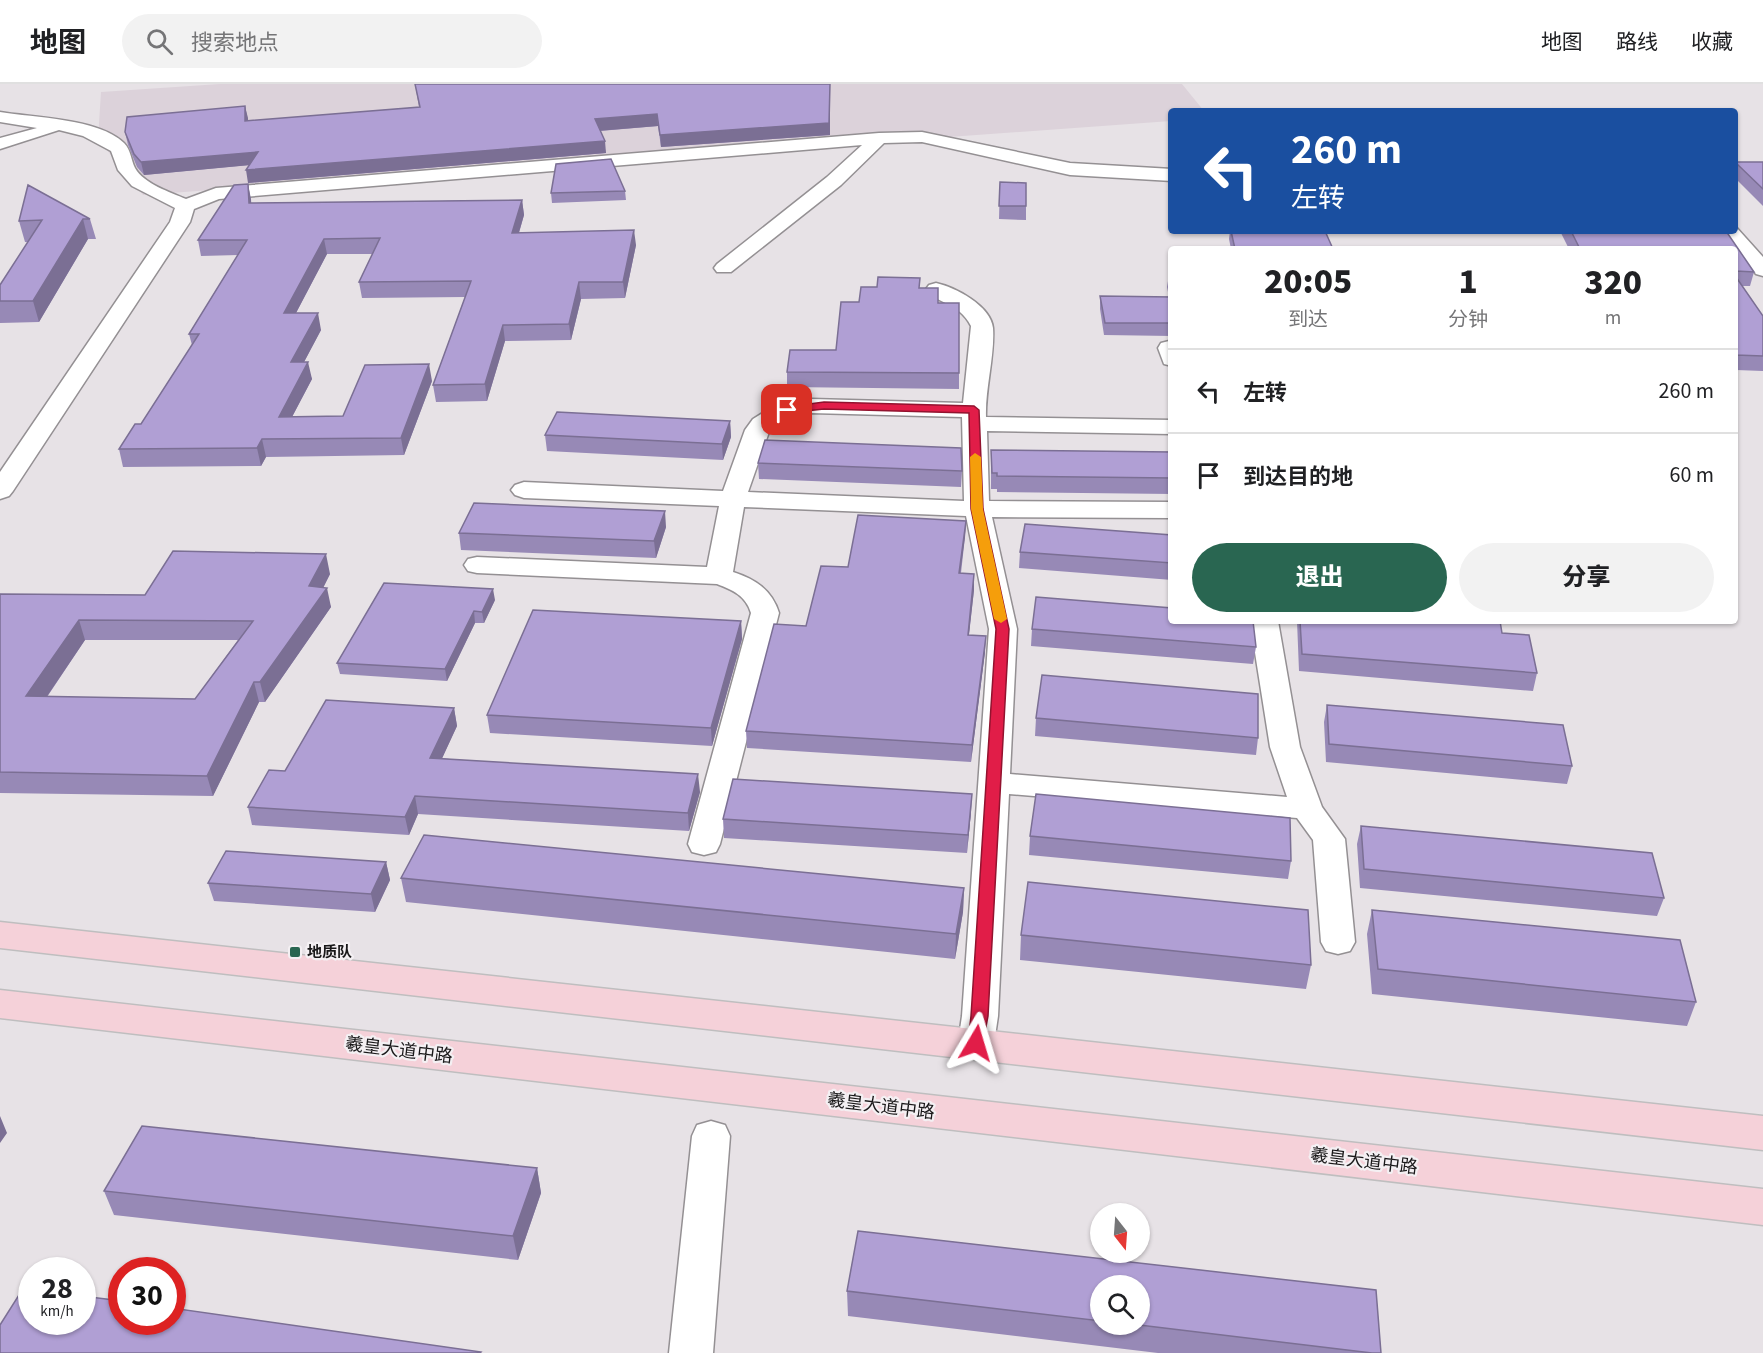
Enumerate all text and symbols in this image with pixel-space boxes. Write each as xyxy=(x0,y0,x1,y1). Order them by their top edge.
search box xyxy=(122,14,542,68)
text: 地图 xyxy=(30,23,86,63)
icon: search xyxy=(143,25,176,58)
text: 搜索地点 xyxy=(191,27,279,59)
text: 地图 xyxy=(1541,27,1583,57)
text: 路线 xyxy=(1616,27,1658,57)
text: 收藏 xyxy=(1691,27,1733,57)
text: 260 m xyxy=(1291,120,1402,180)
icon: left xyxy=(1192,132,1270,210)
text: 左转 xyxy=(1291,179,1345,218)
text: 20:05 xyxy=(1264,256,1352,307)
text: 1 xyxy=(1459,256,1478,307)
text: 320 xyxy=(1584,257,1642,308)
text: m xyxy=(1605,304,1621,332)
text: 到达 xyxy=(1288,306,1328,334)
text: 分钟 xyxy=(1448,306,1488,334)
icon: left xyxy=(1192,375,1225,408)
text: 260 m xyxy=(1659,375,1714,407)
text: 左转 xyxy=(1243,377,1287,409)
pin xyxy=(761,384,812,435)
icon: arrive xyxy=(770,393,803,426)
icon: arrive xyxy=(1192,459,1225,492)
text: 60 m xyxy=(1669,459,1714,491)
text: 到达目的地 xyxy=(1243,461,1353,493)
button: 退出 xyxy=(1192,543,1447,612)
button: 分享 xyxy=(1459,543,1714,612)
place label: 地质队 xyxy=(307,942,352,963)
marker: 地质队 xyxy=(288,945,302,959)
position arrow xyxy=(944,1011,1008,1075)
street label: 羲皇大道中路 xyxy=(344,1032,454,1069)
street label: 羲皇大道中路 xyxy=(826,1088,936,1125)
street label: 羲皇大道中路 xyxy=(1309,1143,1419,1180)
north arrow xyxy=(1090,1203,1150,1263)
map controls xyxy=(1090,1203,1150,1335)
speed limit sign: 30 xyxy=(108,1257,186,1335)
text: 28 xyxy=(41,1267,73,1310)
button: search xyxy=(1090,1275,1150,1335)
text: km/h xyxy=(40,1301,74,1322)

